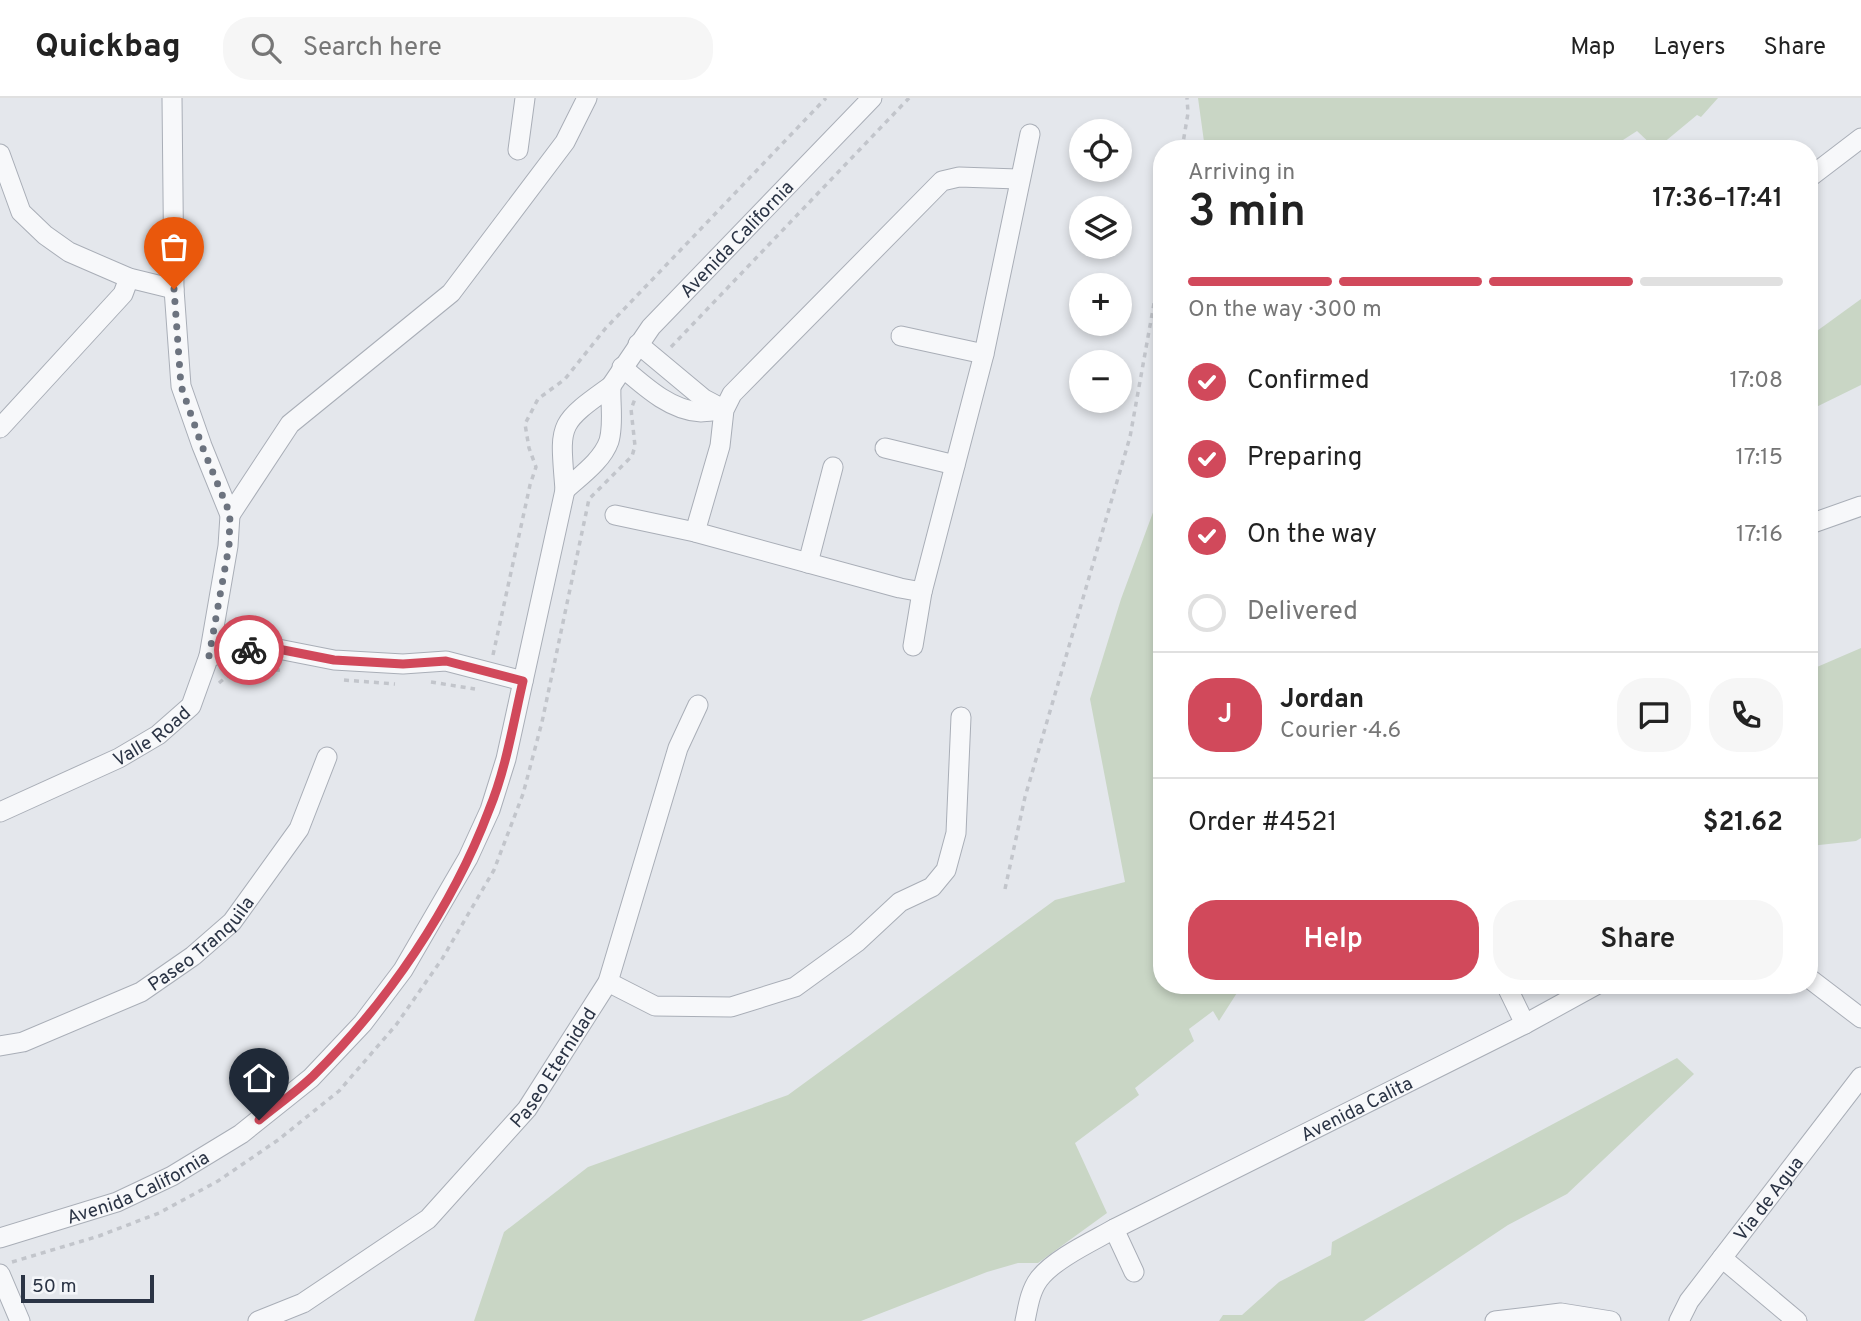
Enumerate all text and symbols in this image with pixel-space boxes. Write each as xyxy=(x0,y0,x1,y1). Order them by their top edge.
search box xyxy=(223,17,713,80)
text: Quickbag xyxy=(35,27,181,69)
icon: search xyxy=(247,29,285,67)
text: Search here xyxy=(303,32,442,65)
text: Map xyxy=(1570,33,1615,63)
text: Layers xyxy=(1653,33,1725,63)
text: Share xyxy=(1763,33,1826,63)
map controls xyxy=(1069,119,1132,413)
button: locate xyxy=(1069,119,1132,182)
text: Arriving in xyxy=(1188,159,1295,188)
street label: Avenida California xyxy=(676,176,800,304)
text: 17:36–17:41 xyxy=(1652,183,1783,216)
text: 3 min xyxy=(1188,184,1306,243)
button: layers xyxy=(1069,196,1132,259)
pin xyxy=(144,217,204,289)
icon: bag xyxy=(155,228,193,266)
button: + xyxy=(1069,273,1132,336)
text: On the way · 300 m xyxy=(1188,296,1382,325)
button: − xyxy=(1069,350,1132,413)
icon: check xyxy=(1188,363,1226,401)
text: Confirmed xyxy=(1247,365,1370,398)
text: 17:08 xyxy=(1729,367,1783,396)
icon: check xyxy=(1188,440,1226,478)
text: Preparing xyxy=(1247,442,1362,475)
text: 17:15 xyxy=(1735,444,1783,473)
icon: check xyxy=(1188,517,1226,555)
text: On the way xyxy=(1247,519,1377,552)
text: 17:16 xyxy=(1736,521,1783,550)
text: Delivered xyxy=(1247,596,1358,629)
courier xyxy=(214,615,284,685)
icon: bike xyxy=(230,631,268,669)
button: chat xyxy=(1617,678,1691,752)
button: phone xyxy=(1709,678,1783,752)
text: Jordan xyxy=(1280,684,1364,717)
text: J xyxy=(1218,699,1232,732)
street label: Valle Road xyxy=(110,702,196,773)
text: Courier · 4.6 xyxy=(1280,717,1401,746)
text: Order #4521 xyxy=(1188,807,1337,840)
text: $21.62 xyxy=(1703,807,1783,840)
street label: Paseo Tranquila xyxy=(144,892,261,998)
button: Help xyxy=(1188,900,1479,980)
button: Share xyxy=(1493,900,1783,980)
street label: Paseo Eternidad xyxy=(506,1004,603,1134)
pin xyxy=(229,1048,289,1120)
icon: home xyxy=(240,1059,278,1097)
street label: Avenida Calita xyxy=(1297,1072,1417,1148)
street label: Avenida California xyxy=(64,1146,214,1231)
street label: Via de Agua xyxy=(1729,1152,1810,1247)
scale bar xyxy=(21,1272,154,1304)
text: 50 m xyxy=(32,1275,77,1299)

